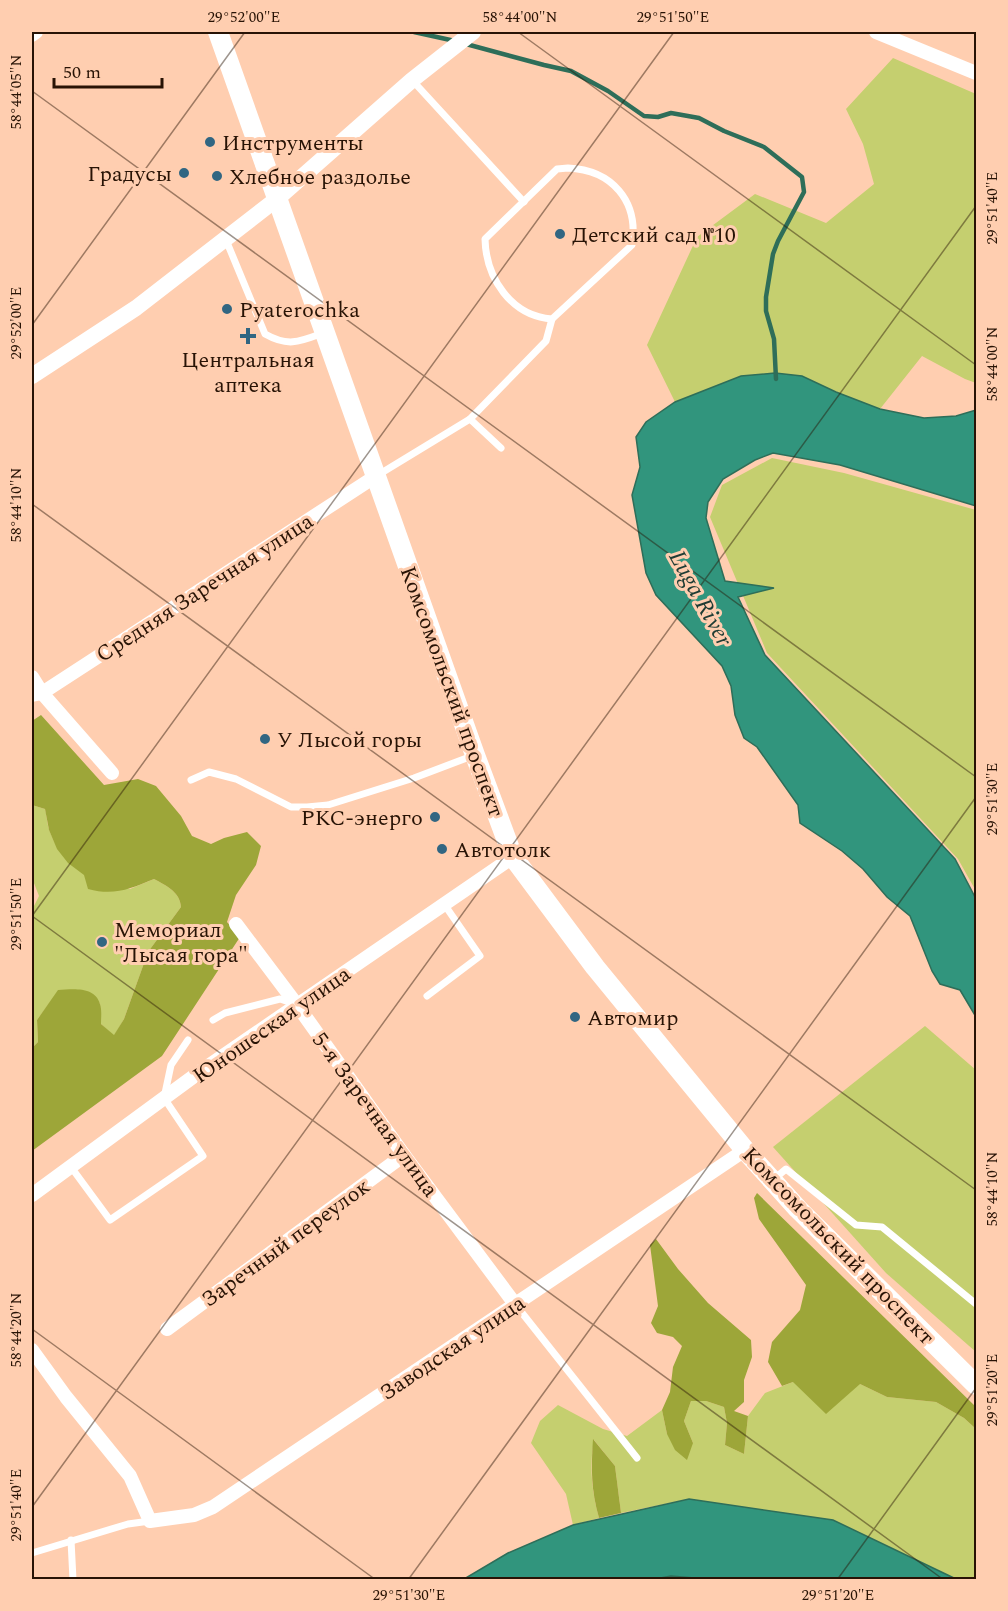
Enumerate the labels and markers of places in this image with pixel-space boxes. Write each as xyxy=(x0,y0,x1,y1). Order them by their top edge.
place label: Инструменты xyxy=(222,127,364,160)
marker: Инструменты xyxy=(203,135,217,149)
place label: Градусы xyxy=(87,158,172,191)
place label: Хлебное раздолье xyxy=(229,161,411,194)
marker: Градусы xyxy=(177,166,191,180)
marker: Хлебное раздолье xyxy=(210,169,224,183)
place label: Детский сад №10 xyxy=(572,219,736,252)
marker: Детский сад №10 xyxy=(553,227,567,241)
place label: Pyaterochka xyxy=(239,294,360,327)
marker: Pyaterochka xyxy=(220,302,234,316)
marker: Центральная аптека xyxy=(241,329,255,343)
place label: Центральная аптека xyxy=(181,344,315,402)
place label: У Лысой горы xyxy=(277,724,422,757)
marker: У Лысой горы xyxy=(258,732,272,746)
place label: РКС-энерго xyxy=(301,802,423,835)
marker: РКС-энерго xyxy=(428,810,442,824)
place label: Автотолк xyxy=(454,834,551,867)
marker: Автотолк xyxy=(435,842,449,856)
place label: Мемориал "Лысая гора" xyxy=(114,914,248,972)
marker: Мемориал "Лысая гора" xyxy=(95,935,109,949)
place label: Автомир xyxy=(587,1002,678,1035)
marker: Автомир xyxy=(568,1010,582,1024)

